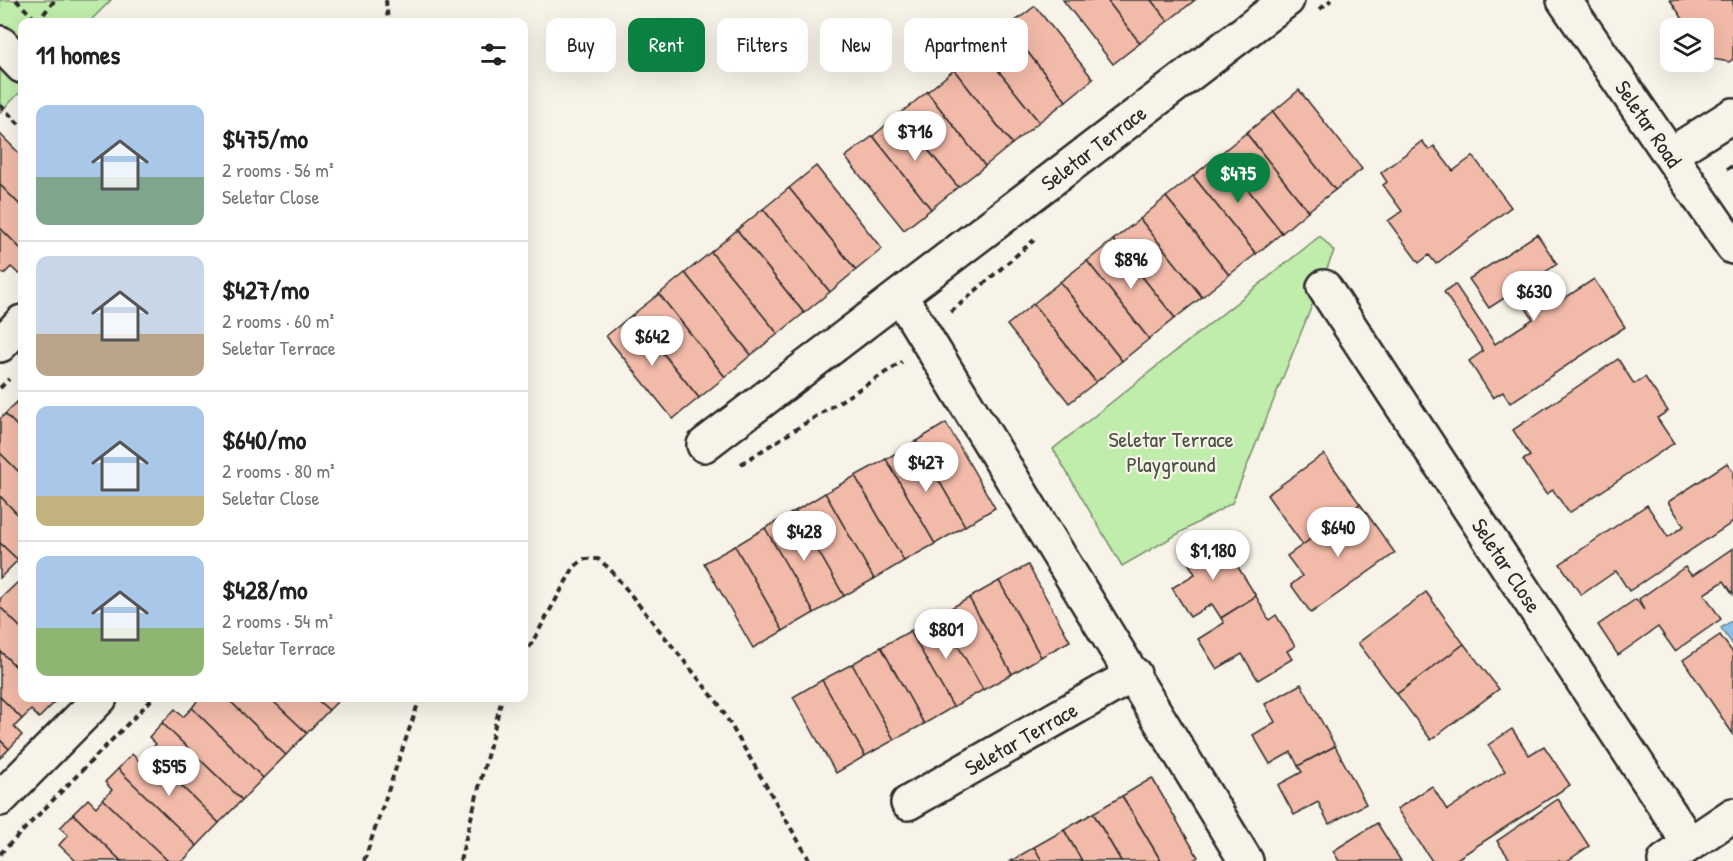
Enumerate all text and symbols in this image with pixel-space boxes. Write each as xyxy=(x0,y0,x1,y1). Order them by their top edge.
chip: Buy xyxy=(546,18,616,72)
chip: Rent xyxy=(628,18,705,72)
chip: Filters xyxy=(717,18,808,72)
chip: New xyxy=(820,18,892,72)
chip: Apartment xyxy=(904,18,1028,72)
map controls xyxy=(1660,18,1714,72)
button: layers xyxy=(1660,18,1714,72)
text: 11 homes xyxy=(36,37,120,72)
icon: filters xyxy=(477,38,510,71)
street label: Seletar Road xyxy=(1608,74,1689,174)
street label: Seletar Terrace xyxy=(1035,98,1153,198)
pin: $716 xyxy=(879,111,951,162)
text: $716 xyxy=(897,117,933,144)
text: $475/mo xyxy=(222,121,308,156)
icon: home xyxy=(84,129,156,201)
pin: $475 xyxy=(1202,153,1274,204)
text: 2 rooms · 56 m² xyxy=(222,156,334,183)
text: $475 xyxy=(1220,159,1256,186)
text: Seletar Close xyxy=(222,183,319,210)
pin: $896 xyxy=(1095,239,1167,290)
text: $896 xyxy=(1114,245,1148,272)
pin: $630 xyxy=(1498,271,1570,322)
text: $427/mo xyxy=(222,272,309,307)
text: $630 xyxy=(1516,277,1552,304)
icon: home xyxy=(84,280,156,352)
text: 2 rooms · 60 m² xyxy=(222,307,334,334)
pin: $642 xyxy=(616,316,688,367)
text: $642 xyxy=(635,322,669,349)
text: Seletar Terrace xyxy=(222,334,336,361)
text: $640/mo xyxy=(222,422,306,457)
park label: Seletar Terrace Playground xyxy=(1108,424,1234,479)
icon: home xyxy=(84,430,156,502)
pin: $427 xyxy=(890,442,962,493)
text: $427 xyxy=(908,448,944,475)
text: 2 rooms · 80 m² xyxy=(222,457,335,484)
text: Seletar Close xyxy=(222,484,319,511)
pin: $640 xyxy=(1302,507,1374,558)
pin: $428 xyxy=(768,511,840,562)
street label: Seletar Close xyxy=(1465,512,1549,619)
text: $640 xyxy=(1321,513,1355,540)
text: $428 xyxy=(786,517,822,544)
pin: $1,180 xyxy=(1164,530,1262,581)
text: $1,180 xyxy=(1190,536,1236,563)
text: $428/mo xyxy=(222,572,308,607)
icon: home xyxy=(84,580,156,652)
text: 2 rooms · 54 m² xyxy=(222,607,333,634)
pin: $801 xyxy=(910,609,982,660)
text: $801 xyxy=(928,615,964,642)
text: Seletar Terrace xyxy=(222,634,336,661)
street label: Seletar Terrace xyxy=(959,694,1083,783)
pin: $595 xyxy=(133,746,205,797)
text: $595 xyxy=(152,752,186,779)

